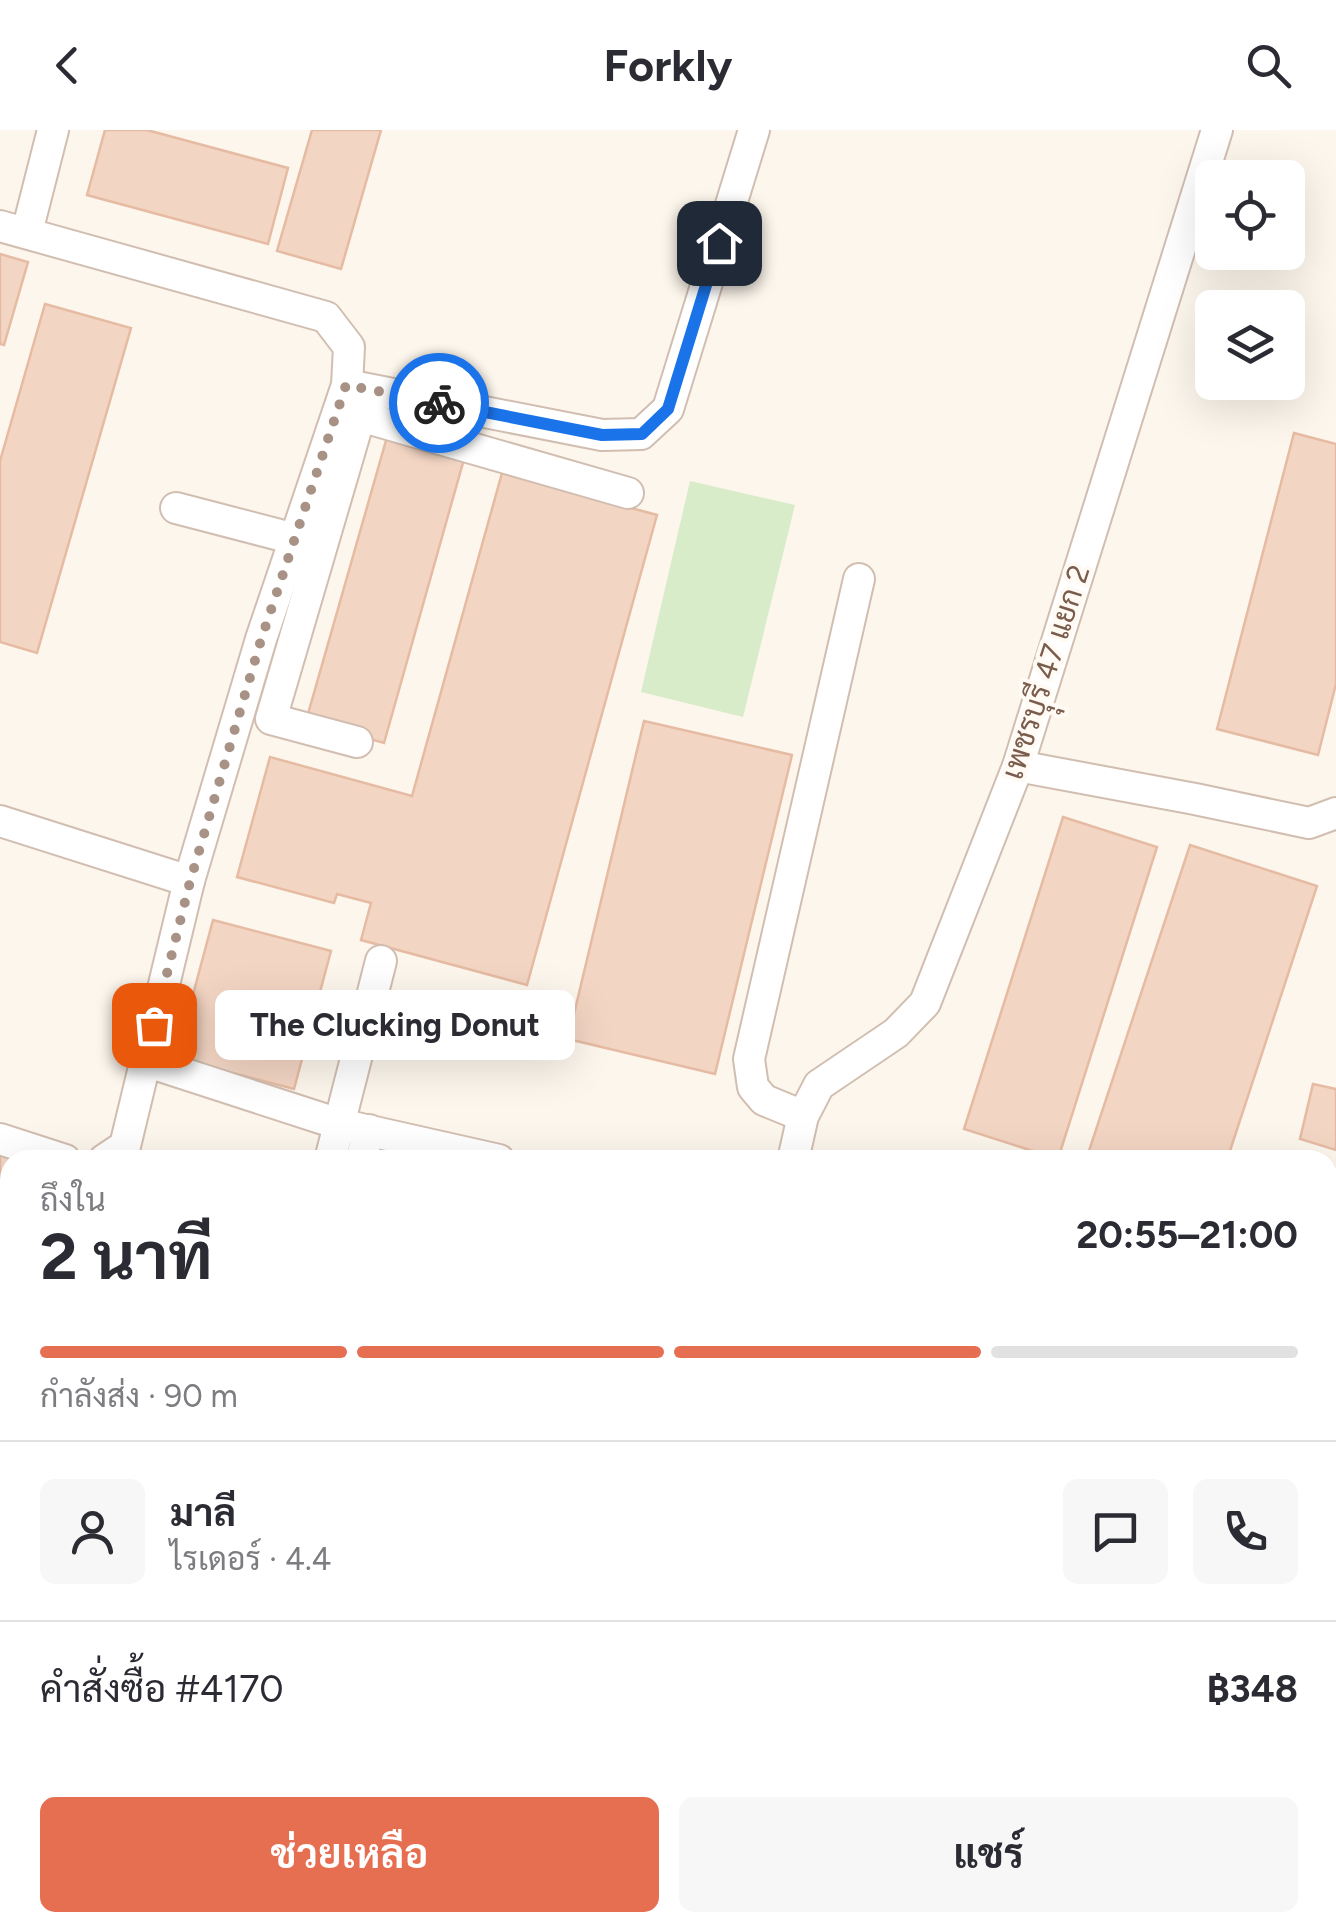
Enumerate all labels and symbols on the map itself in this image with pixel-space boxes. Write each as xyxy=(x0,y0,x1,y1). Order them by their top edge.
pin xyxy=(677,201,762,286)
courier xyxy=(389,353,489,453)
street label: เพชรบุุรี 47 แยก 2 xyxy=(993,560,1110,788)
pin xyxy=(112,983,197,1068)
callout: The Clucking Donut xyxy=(214,990,574,1060)

